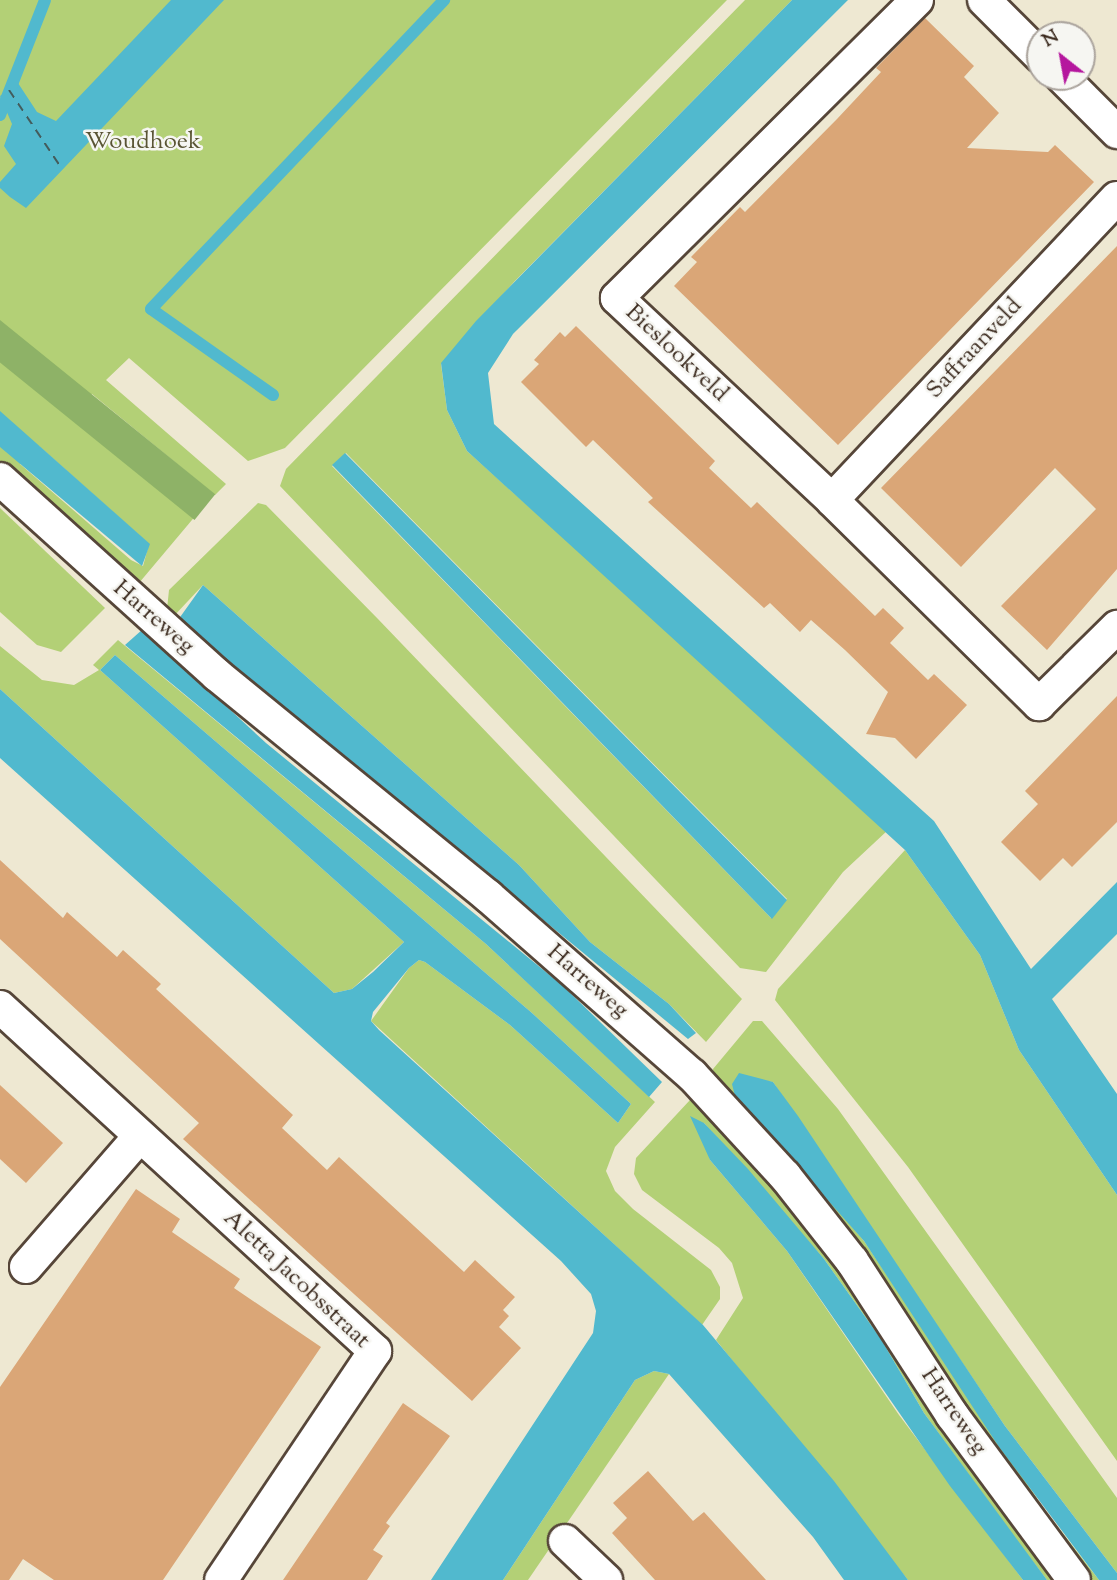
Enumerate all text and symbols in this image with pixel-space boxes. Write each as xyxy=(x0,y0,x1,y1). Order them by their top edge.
north arrow xyxy=(1026,21,1096,91)
text: N xyxy=(1037,24,1064,55)
park label: Woudhoek xyxy=(85,129,201,157)
street label: Saffraanveld xyxy=(921,293,1029,405)
street label: Bieslookveld xyxy=(618,299,734,409)
street label: Harreweg xyxy=(106,575,200,661)
street label: Harreweg xyxy=(540,939,634,1025)
street label: Aletta Jacobsstraat xyxy=(217,1205,375,1355)
street label: Harreweg xyxy=(913,1363,993,1461)

